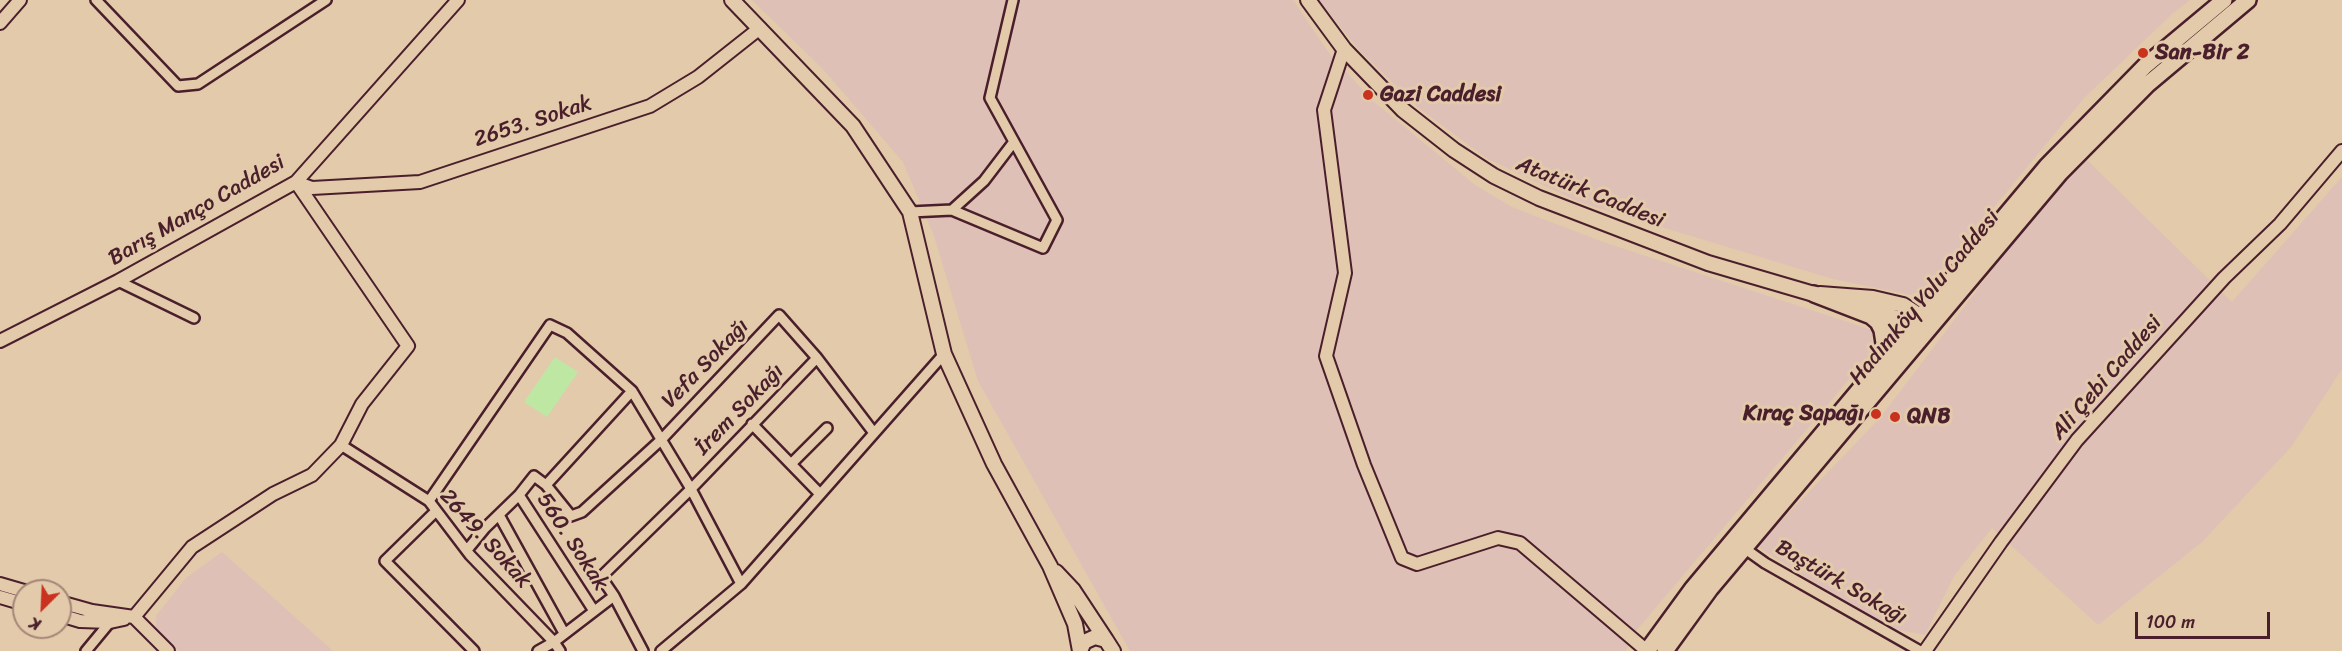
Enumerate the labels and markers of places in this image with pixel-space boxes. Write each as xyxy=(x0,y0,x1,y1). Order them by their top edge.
place label: San-Bir 2 xyxy=(2155,40,2250,66)
marker: San-Bir 2 xyxy=(2136,46,2150,60)
place label: Gazi Caddesi xyxy=(1380,82,1501,108)
marker: Gazi Caddesi xyxy=(1361,88,1375,102)
place label: Kıraç Sapağı xyxy=(1743,401,1864,427)
place label: QNB xyxy=(1907,404,1951,430)
marker: Kıraç Sapağı xyxy=(1869,407,1883,421)
marker: QNB xyxy=(1888,410,1902,424)

